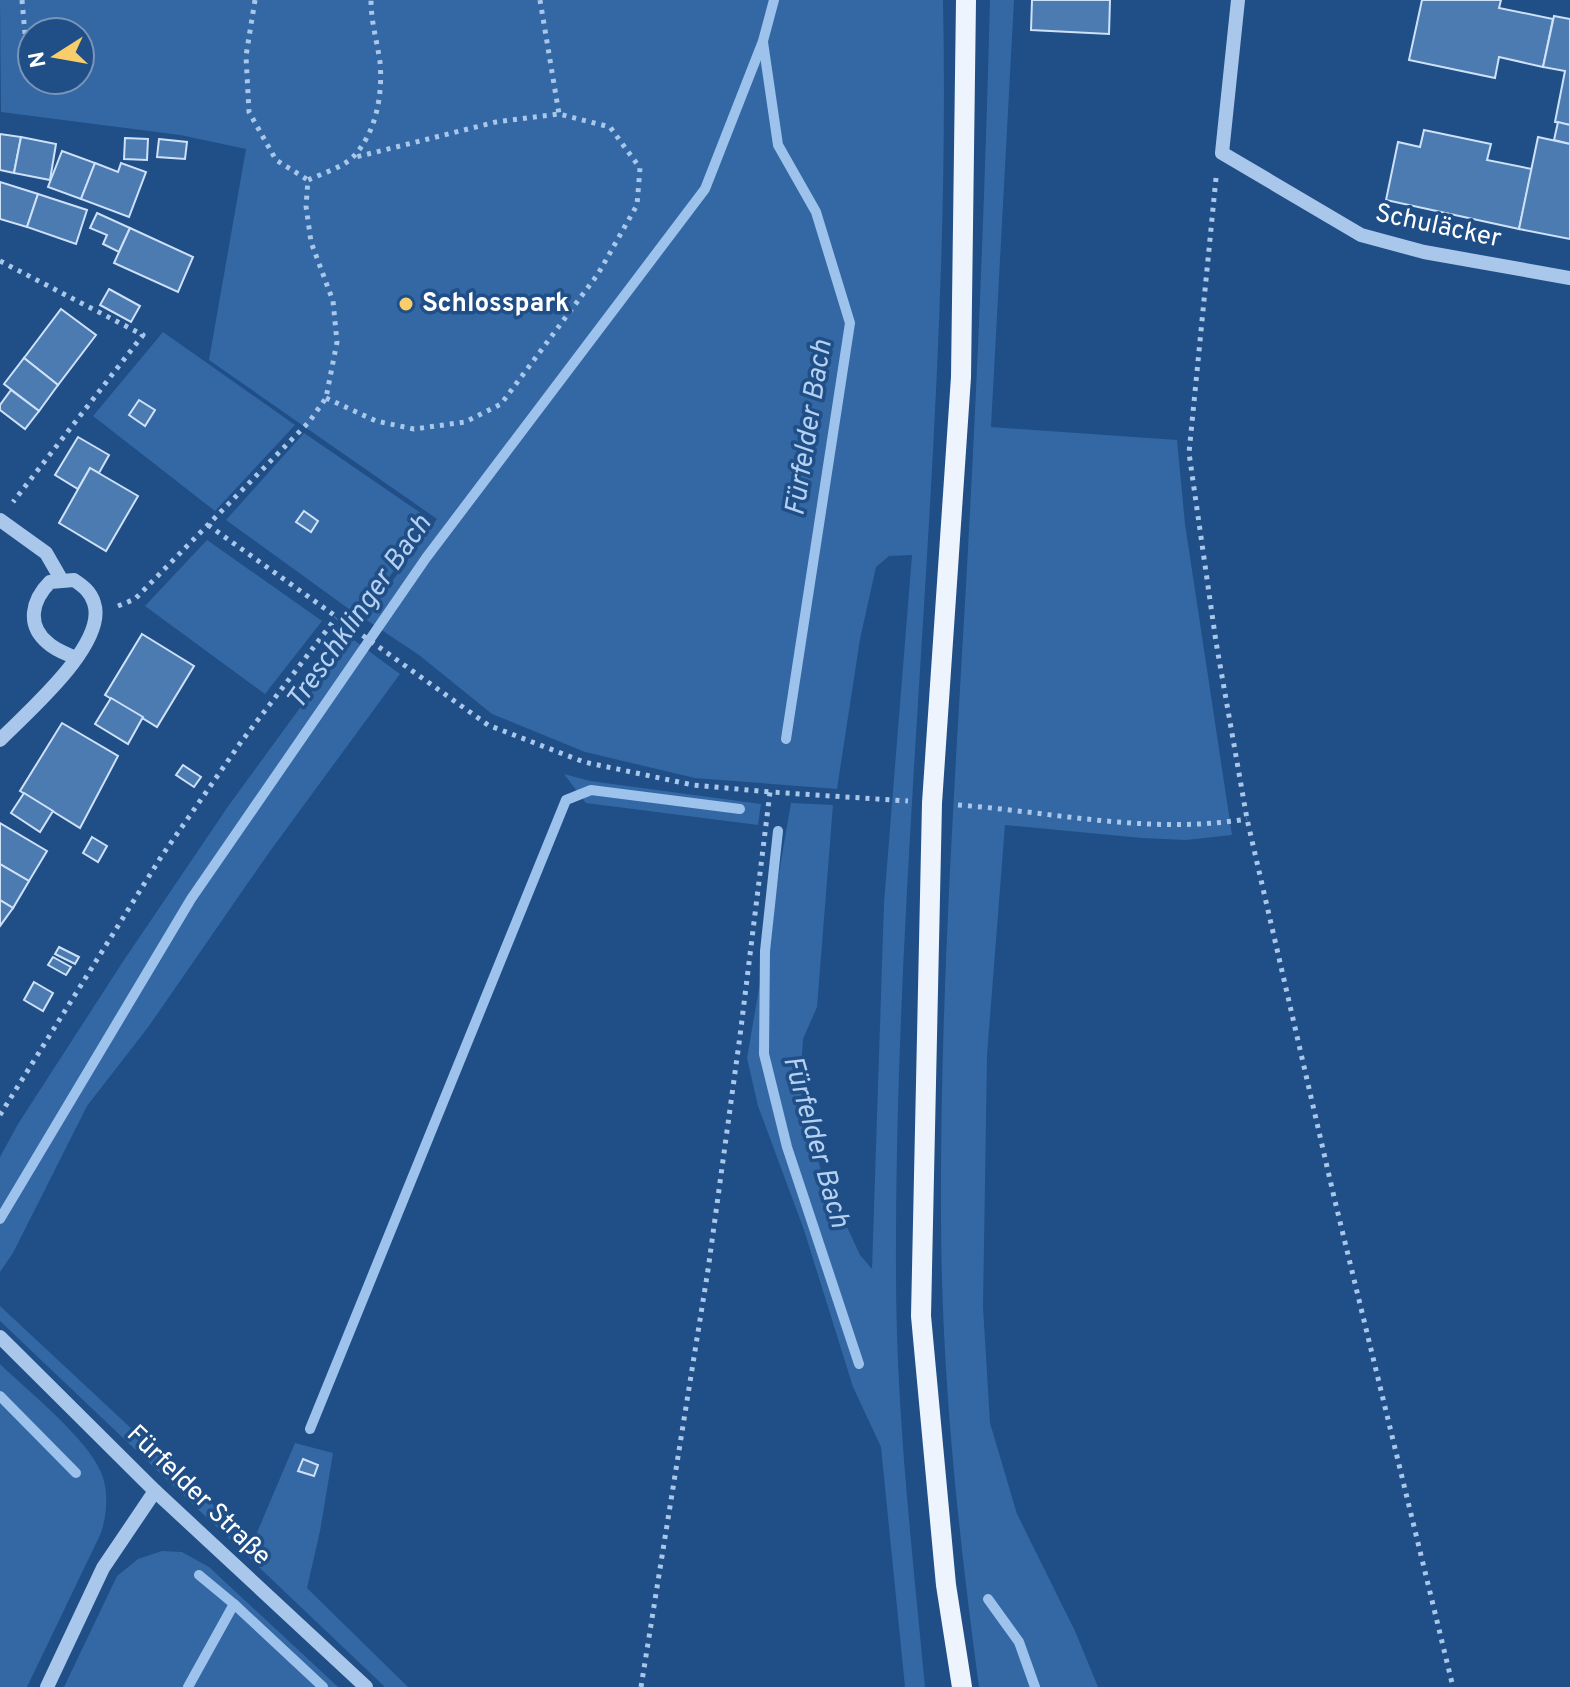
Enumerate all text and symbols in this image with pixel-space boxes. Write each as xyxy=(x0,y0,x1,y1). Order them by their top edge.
north arrow xyxy=(16,16,96,96)
text: N xyxy=(24,49,54,70)
street label: Schuläcker xyxy=(1372,198,1504,256)
place label: Schlosspark xyxy=(422,288,570,321)
marker: Schlosspark xyxy=(397,295,415,313)
water label: Fürfelder Bach xyxy=(778,338,842,518)
water label: Treschklinger Bach xyxy=(279,508,441,718)
water label: Fürfelder Bach xyxy=(773,1052,857,1232)
street label: Fürfelder Straße xyxy=(119,1419,277,1573)

